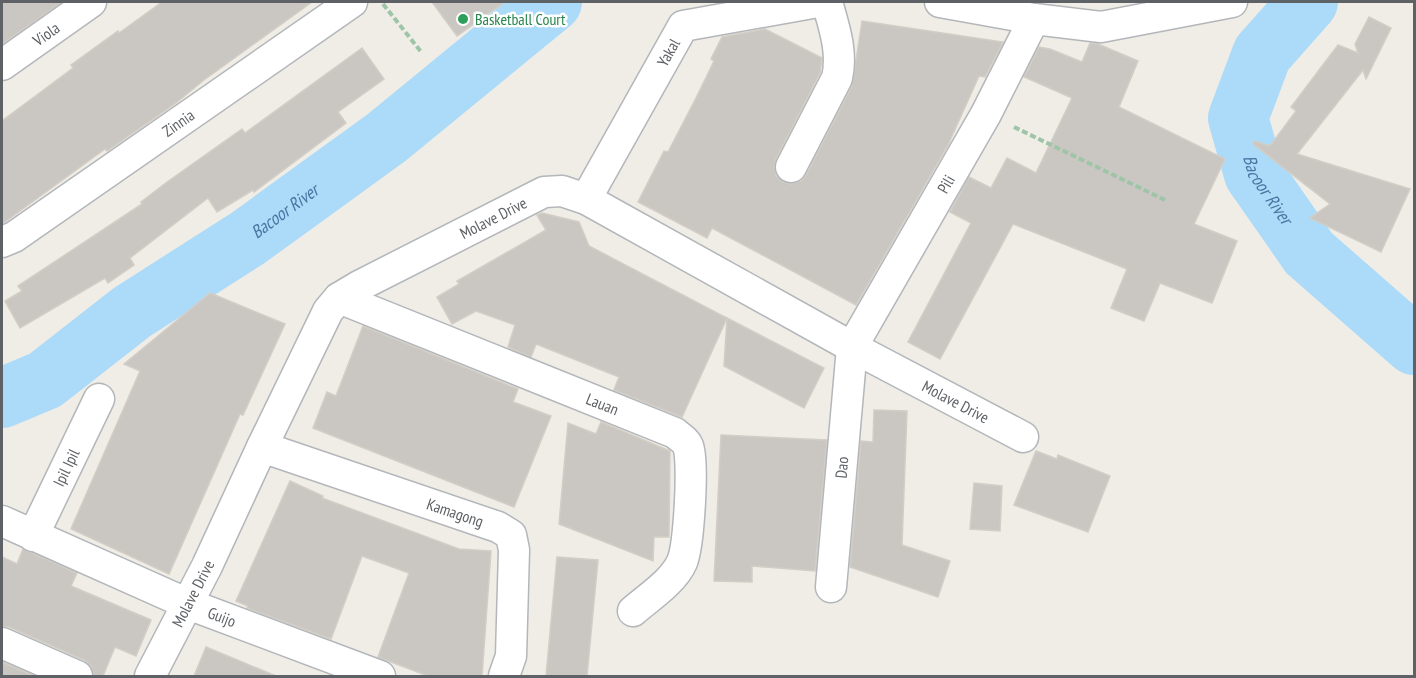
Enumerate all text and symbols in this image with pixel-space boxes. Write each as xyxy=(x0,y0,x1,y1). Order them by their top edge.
place label: Basketball Court xyxy=(475,9,566,29)
marker: Basketball Court xyxy=(456,12,470,26)
street label: Viola xyxy=(28,18,63,51)
street label: Yakal xyxy=(652,35,684,70)
street label: Zinnia xyxy=(158,105,198,141)
water label: Bacoor River xyxy=(1238,152,1299,231)
street label: Pili xyxy=(933,171,959,197)
water label: Bacoor River xyxy=(246,177,325,243)
street label: Molave Drive xyxy=(456,192,530,243)
street label: Molave Drive xyxy=(919,376,993,427)
street label: Lauan xyxy=(583,388,622,419)
street label: Ipil Ipil xyxy=(48,445,84,490)
street label: Dao xyxy=(831,456,852,479)
street label: Kamagong xyxy=(424,494,486,531)
street label: Molave Drive xyxy=(167,557,218,630)
street label: Guijo xyxy=(205,602,239,631)

